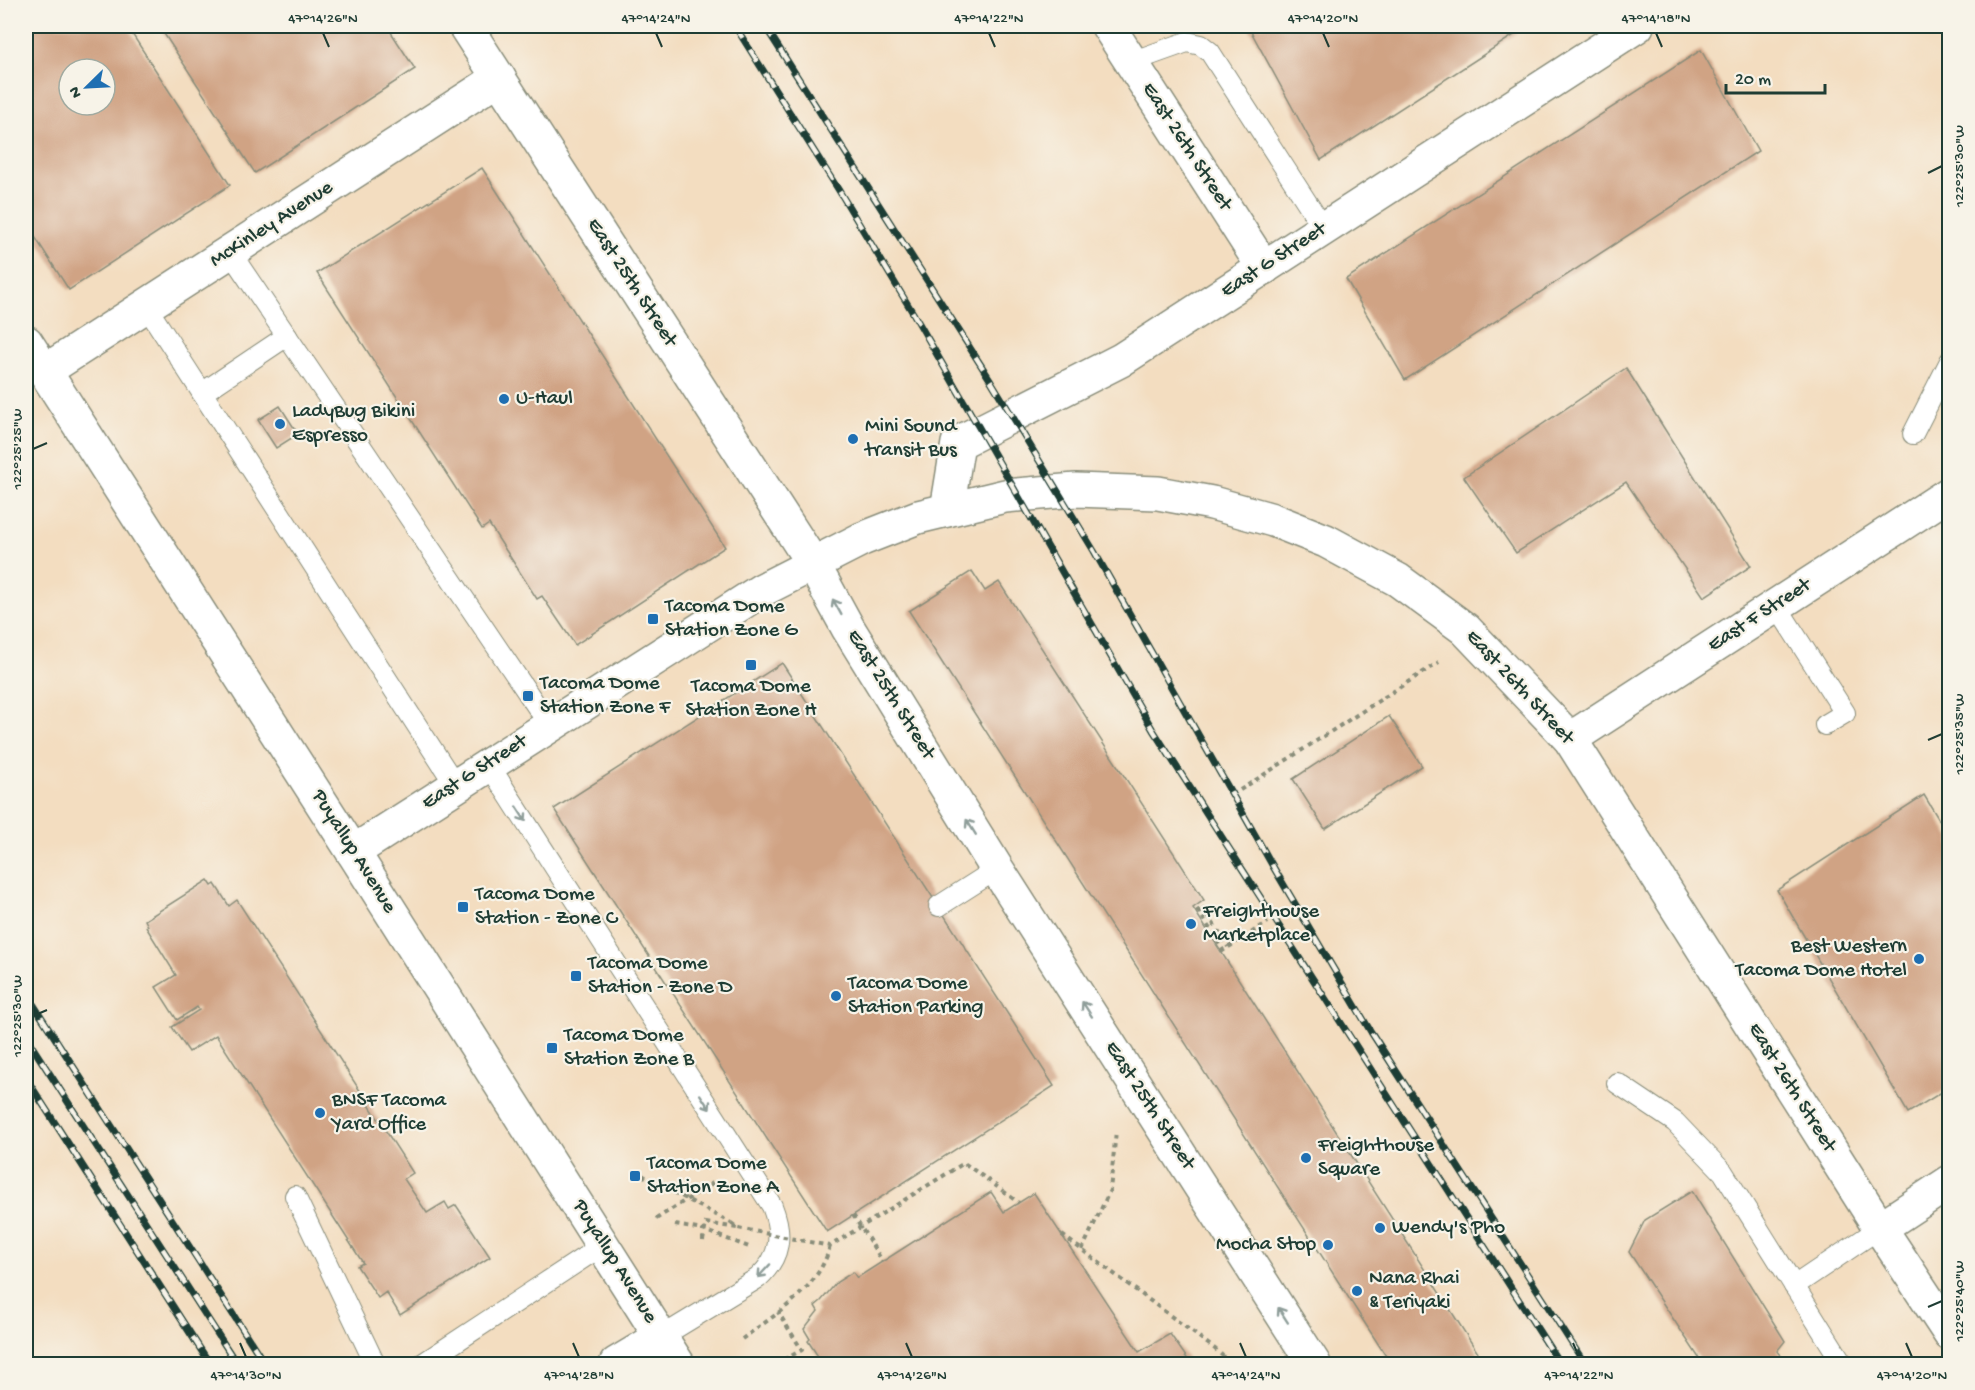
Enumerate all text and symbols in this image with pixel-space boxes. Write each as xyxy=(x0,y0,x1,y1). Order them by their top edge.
text: 47°14'26"N xyxy=(288,10,358,28)
text: 47°14'24"N xyxy=(621,10,691,28)
text: 47°14'22"N xyxy=(954,10,1024,28)
text: 47°14'20"N xyxy=(1288,10,1358,28)
text: 47°14'18"N xyxy=(1622,10,1691,28)
north arrow xyxy=(57,57,117,117)
scale bar xyxy=(1726,57,1825,95)
text: 20 m xyxy=(1735,70,1771,91)
street label: East 26th Street xyxy=(1135,78,1238,218)
text: N xyxy=(65,83,87,100)
text: 122°25'30"W xyxy=(1951,125,1969,208)
street label: McKinley Avenue xyxy=(206,175,339,274)
street label: East 25th Street xyxy=(580,214,683,354)
street label: East G Street xyxy=(1217,216,1333,304)
place label: U-Haul xyxy=(516,387,573,412)
marker: U-Haul xyxy=(497,392,511,406)
place label: LadyBug Bikini Espresso xyxy=(292,400,415,449)
text: 122°25'25"W xyxy=(9,408,27,490)
place label: Mini Sound transit Bus xyxy=(863,415,958,464)
marker: LadyBug Bikini Espresso xyxy=(273,417,287,431)
marker: Mini Sound transit Bus xyxy=(846,432,860,446)
street label: East F Street xyxy=(1704,572,1818,659)
place label: Tacoma Dome Station Zone G xyxy=(664,595,798,644)
one-way arrow xyxy=(831,599,843,616)
marker: Tacoma Dome Station Zone G xyxy=(646,612,660,626)
street label: East 26th Street xyxy=(1459,625,1580,752)
street label: East 25th Street xyxy=(840,626,941,767)
marker: Tacoma Dome Station Zone H xyxy=(744,658,758,672)
place label: Tacoma Dome Station Zone F xyxy=(539,672,671,721)
place label: Tacoma Dome Station Zone H xyxy=(685,675,818,724)
marker: Tacoma Dome Station Zone F xyxy=(521,689,535,703)
text: 122°25'35"W xyxy=(1951,693,1969,776)
street label: East G Street xyxy=(418,728,534,816)
street label: Puyallup Avenue xyxy=(305,785,402,919)
one-way arrow xyxy=(515,805,527,822)
one-way arrow xyxy=(965,819,977,836)
place label: Tacoma Dome Station - Zone C xyxy=(474,883,619,932)
marker: Tacoma Dome Station - Zone C xyxy=(456,900,470,914)
place label: Freighthouse Marketplace xyxy=(1202,900,1320,949)
marker: Freighthouse Marketplace xyxy=(1184,917,1198,931)
place label: Best Western Tacoma Dome Hotel xyxy=(1734,935,1907,984)
place label: Tacoma Dome Station - Zone D xyxy=(587,952,733,1001)
marker: Best Western Tacoma Dome Hotel xyxy=(1912,952,1926,966)
marker: Tacoma Dome Station - Zone D xyxy=(569,969,583,983)
place label: Tacoma Dome Station Parking xyxy=(847,972,984,1021)
text: 122°25'30"W xyxy=(9,975,27,1058)
marker: Tacoma Dome Station Parking xyxy=(829,989,843,1003)
one-way arrow xyxy=(1081,1002,1093,1018)
street label: East 26th Street xyxy=(1741,1019,1842,1159)
place label: Tacoma Dome Station Zone B xyxy=(563,1024,695,1073)
street label: East 25th Street xyxy=(1098,1037,1201,1177)
marker: Tacoma Dome Station Zone B xyxy=(545,1041,559,1055)
place label: BNSF Tacoma Yard Office xyxy=(330,1089,448,1138)
one-way arrow xyxy=(700,1093,712,1110)
marker: BNSF Tacoma Yard Office xyxy=(313,1106,327,1120)
place label: Freighthouse Square xyxy=(1317,1134,1435,1183)
marker: Freighthouse Square xyxy=(1299,1151,1313,1165)
place label: Tacoma Dome Station Zone A xyxy=(646,1152,780,1201)
marker: Tacoma Dome Station Zone A xyxy=(628,1169,642,1183)
street label: Puyallup Avenue xyxy=(566,1195,663,1329)
place label: Wendy's Pho xyxy=(1392,1216,1505,1241)
marker: Wendy's Pho xyxy=(1373,1221,1387,1235)
place label: Mocha Stop xyxy=(1216,1233,1317,1258)
marker: Mocha Stop xyxy=(1321,1238,1335,1252)
text: 122°25'40"W xyxy=(1951,1260,1969,1343)
one-way arrow xyxy=(756,1264,771,1279)
place label: Nana Rhai & Teriyaki xyxy=(1369,1267,1459,1316)
marker: Nana Rhai & Teriyaki xyxy=(1350,1284,1364,1298)
one-way arrow xyxy=(1276,1307,1288,1324)
text: 47°14'30"N xyxy=(211,1367,282,1385)
text: 47°14'28"N xyxy=(544,1367,614,1385)
text: 47°14'26"N xyxy=(877,1367,947,1385)
text: 47°14'24"N xyxy=(1211,1367,1281,1385)
text: 47°14'22"N xyxy=(1544,1367,1614,1385)
text: 47°14'20"N xyxy=(1877,1367,1947,1385)

